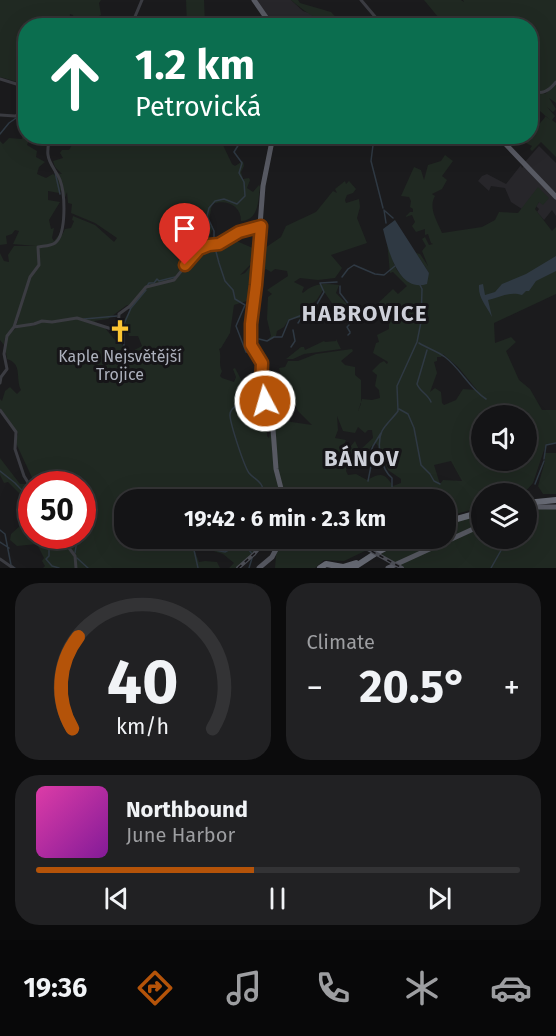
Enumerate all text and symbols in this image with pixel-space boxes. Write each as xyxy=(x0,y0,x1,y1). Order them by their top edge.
text: 1.2 km xyxy=(135,40,255,90)
icon: ahead xyxy=(36,42,114,120)
text: Petrovická xyxy=(135,91,262,123)
pin xyxy=(159,203,210,265)
icon: arrive xyxy=(168,212,201,245)
district label: HABROVICE xyxy=(302,300,428,327)
church icon: Kaple Nejsvětější Trojice xyxy=(107,318,133,344)
place label: Kaple Nejsvětější Trojice xyxy=(58,347,182,384)
position arrow xyxy=(233,369,297,433)
map controls xyxy=(471,405,537,549)
button: sound xyxy=(471,405,537,471)
district label: BÁNOV xyxy=(324,445,400,472)
speed limit sign: 50 xyxy=(18,471,96,549)
button: layers xyxy=(471,483,537,549)
text: 19:42 · 6 min · 2.3 km xyxy=(184,505,386,532)
text: Climate xyxy=(307,630,375,654)
text: 40 xyxy=(107,645,179,720)
text: 20.5° xyxy=(359,660,467,714)
text: − xyxy=(307,668,323,708)
text: + xyxy=(504,668,520,708)
text: km/h xyxy=(116,714,169,740)
text: Northbound xyxy=(126,796,248,823)
text: June Harbor xyxy=(126,823,235,847)
icon: previous xyxy=(100,882,133,915)
icon: pause xyxy=(261,882,294,915)
icon: next xyxy=(423,882,456,915)
icon: directions xyxy=(134,967,176,1009)
icon: music xyxy=(223,967,265,1009)
icon: phone xyxy=(312,967,354,1009)
icon: climate xyxy=(401,967,443,1009)
icon: car xyxy=(490,967,532,1009)
text: 19:36 xyxy=(24,972,87,1004)

